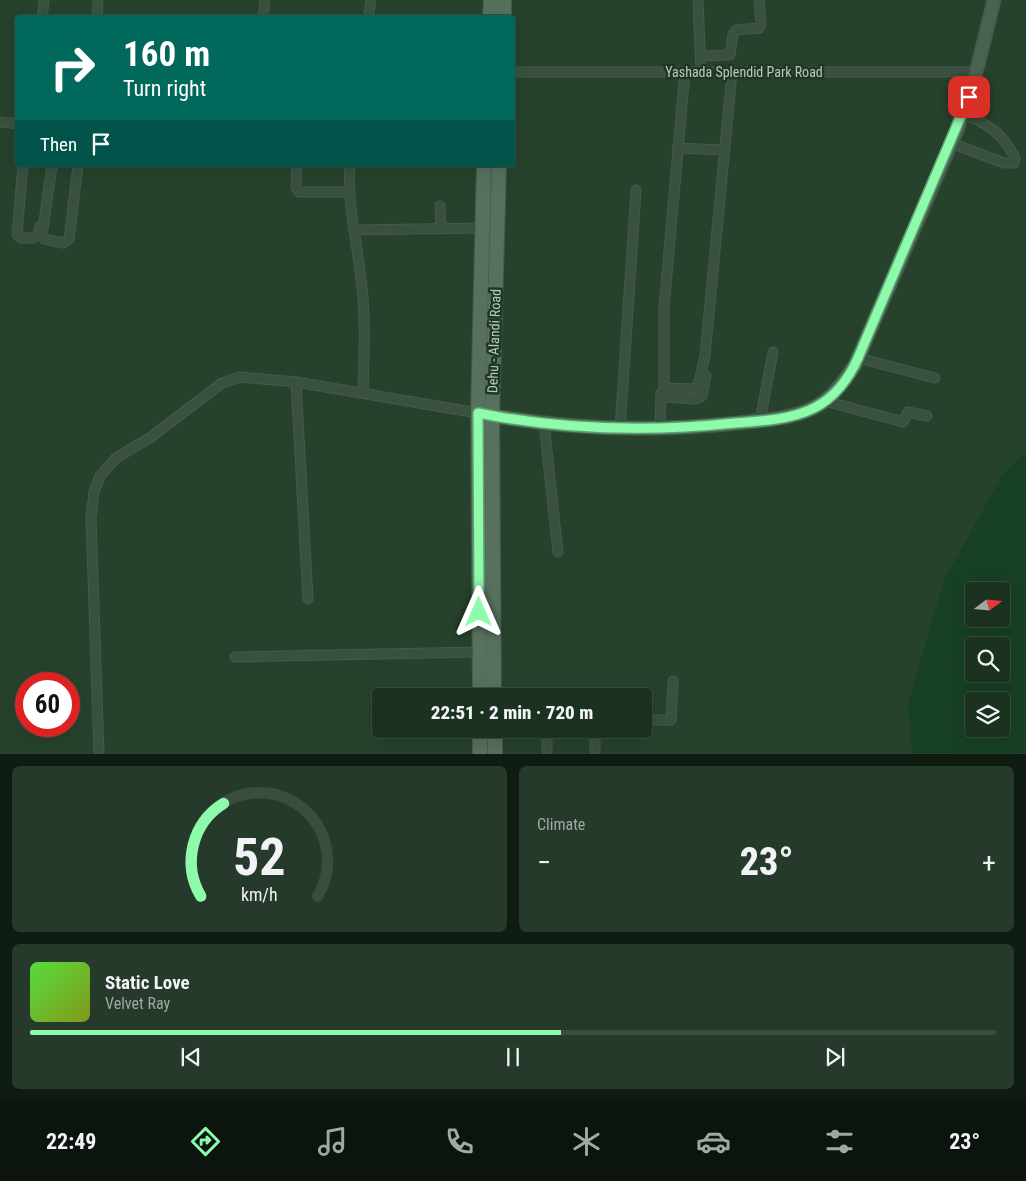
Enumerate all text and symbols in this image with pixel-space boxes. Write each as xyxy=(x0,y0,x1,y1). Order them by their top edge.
text: 160 m xyxy=(123,34,210,75)
icon: right xyxy=(40,35,105,100)
street label: Yashada Splendid Park Road xyxy=(665,64,823,80)
text: Turn right xyxy=(123,76,206,101)
pin xyxy=(948,76,990,118)
icon: arrive xyxy=(955,83,983,111)
icon: arrive xyxy=(87,130,115,158)
text: Then xyxy=(40,133,77,156)
street label: Dehu - Alandi Road xyxy=(484,289,504,393)
north arrow xyxy=(965,582,1010,628)
map controls xyxy=(965,582,1010,737)
position arrow xyxy=(452,585,504,637)
button: search xyxy=(965,637,1010,682)
speed limit sign: 60 xyxy=(15,672,80,737)
button: layers xyxy=(965,692,1010,737)
text: 22:51 · 2 min · 720 m xyxy=(431,701,593,724)
text: Climate xyxy=(537,815,585,834)
text: 52 xyxy=(233,827,286,888)
text: 23° xyxy=(740,840,793,884)
text: − xyxy=(537,846,551,879)
text: + xyxy=(982,846,996,879)
text: km/h xyxy=(241,884,278,905)
text: Static Love xyxy=(105,971,190,994)
text: Velvet Ray xyxy=(105,994,170,1013)
icon: previous xyxy=(177,1043,205,1071)
icon: pause xyxy=(499,1043,527,1071)
icon: next xyxy=(821,1043,849,1071)
icon: directions xyxy=(188,1124,223,1159)
icon: music xyxy=(315,1124,350,1159)
icon: phone xyxy=(442,1124,477,1159)
icon: climate xyxy=(569,1124,604,1159)
icon: car xyxy=(696,1124,731,1159)
icon: filters xyxy=(822,1124,857,1159)
text: 22:49 xyxy=(46,1129,96,1154)
text: 23° xyxy=(949,1129,980,1154)

